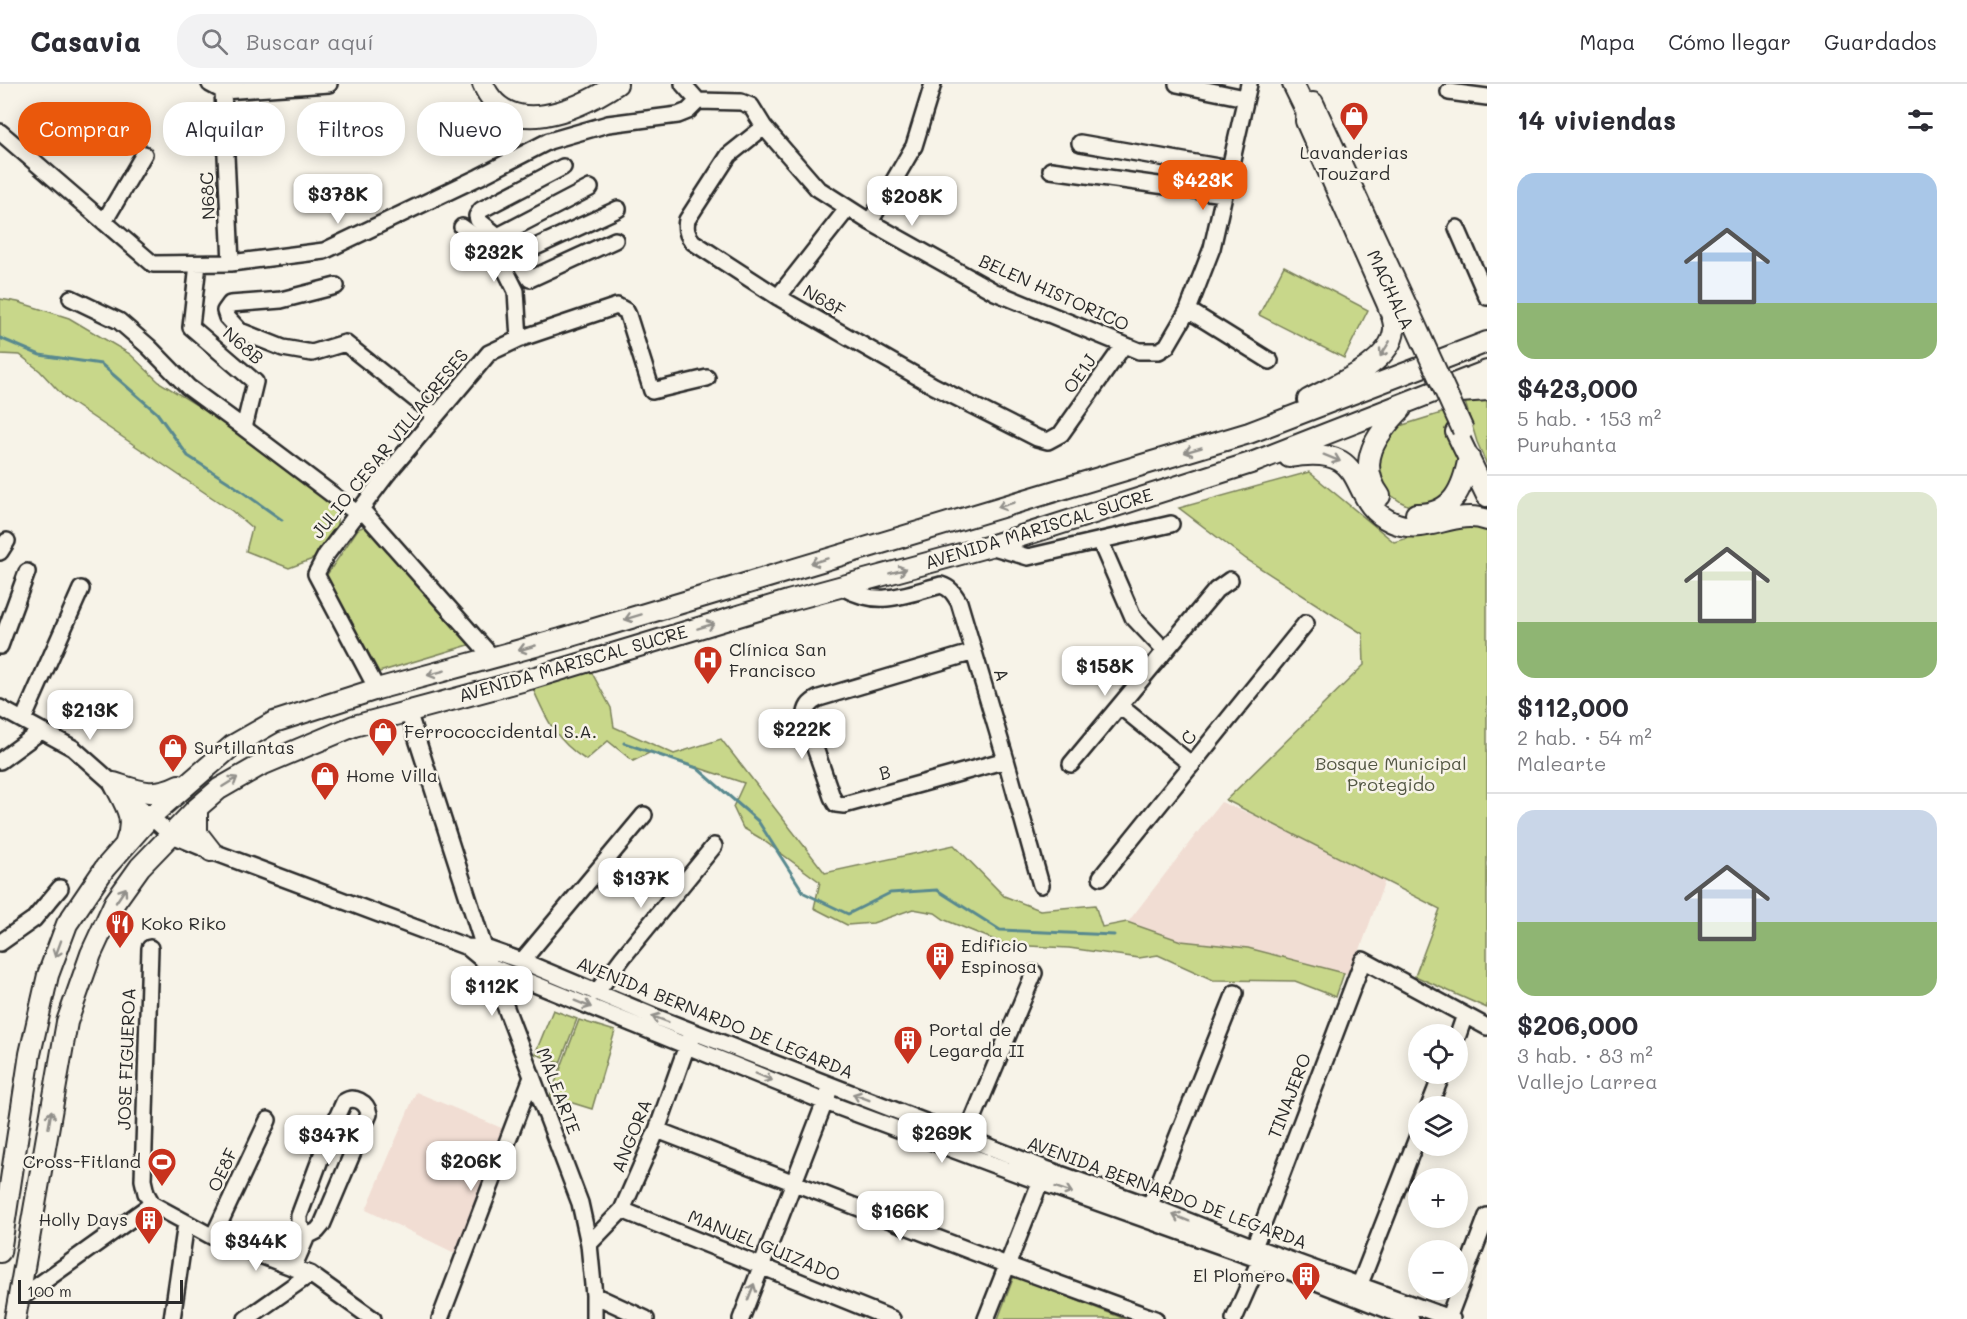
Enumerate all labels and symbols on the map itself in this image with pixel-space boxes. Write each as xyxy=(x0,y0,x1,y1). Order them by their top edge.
shop icon: Lavanderias Touzard xyxy=(1338,100,1370,142)
place label: Lavanderias Touzard xyxy=(1300,140,1408,185)
pin: $423K xyxy=(1161,160,1245,211)
street label: N68C xyxy=(194,171,220,221)
pin: $378K xyxy=(296,174,380,225)
pin: $208K xyxy=(870,176,954,227)
pin: $232K xyxy=(452,232,536,283)
street label: MACHALA xyxy=(1362,246,1420,334)
street label: BELEN HISTORICO xyxy=(976,248,1133,336)
street label: N68F xyxy=(799,278,850,322)
street label: N68B xyxy=(218,321,269,369)
one-way arrow xyxy=(1379,340,1391,357)
street label: JULIO CESAR VILLACRESES xyxy=(305,344,473,543)
street label: OE1J xyxy=(1057,349,1101,398)
one-way arrow xyxy=(1184,445,1203,456)
one-way arrow xyxy=(1322,453,1341,464)
street label: AVENIDA MARISCAL SUCRE xyxy=(922,482,1156,574)
one-way arrow xyxy=(997,500,1016,511)
one-way arrow xyxy=(810,556,829,567)
one-way arrow xyxy=(888,565,907,576)
one-way arrow xyxy=(623,612,642,623)
street label: AVENIDA MARISCAL SUCRE xyxy=(455,619,690,707)
one-way arrow xyxy=(696,620,715,631)
place label: Clínica San Francisco xyxy=(729,637,826,682)
one-way arrow xyxy=(518,643,537,654)
hospital icon: Clínica San Francisco xyxy=(692,644,724,686)
pin: $158K xyxy=(1063,646,1147,697)
street label: A xyxy=(989,665,1015,684)
one-way arrow xyxy=(427,668,446,679)
pin: $213K xyxy=(48,690,132,741)
pin: $222K xyxy=(760,709,844,760)
shop icon: Ferrococcidental S.A. xyxy=(367,716,399,758)
place label: Ferrococcidental S.A. xyxy=(404,719,597,743)
street label: C xyxy=(1175,725,1202,750)
shop icon: Surtillantas xyxy=(157,732,189,774)
place label: Surtillantas xyxy=(194,735,295,759)
park label: Bosque Municipal Protegido xyxy=(1315,751,1467,796)
street label: B xyxy=(876,759,893,785)
shop icon: Home Villa xyxy=(309,760,341,802)
place label: Home Villa xyxy=(346,763,438,787)
one-way arrow xyxy=(221,776,238,788)
pin: $137K xyxy=(599,858,683,909)
one-way arrow xyxy=(115,887,127,904)
restaurant icon: Koko Riko xyxy=(104,908,136,950)
place label: Koko Riko xyxy=(141,911,226,935)
place label: Edificio Espinosa xyxy=(961,933,1037,978)
one-way arrow xyxy=(51,939,62,957)
building icon: Edificio Espinosa xyxy=(924,940,956,982)
street label: AVENIDA BERNARDO DE LEGARDA xyxy=(573,950,857,1084)
pin: $112K xyxy=(450,966,534,1017)
street label: JOSE FIGUEROA xyxy=(112,987,140,1130)
one-way arrow xyxy=(574,999,592,1010)
one-way arrow xyxy=(651,1013,670,1024)
place label: Portal de Legarda II xyxy=(929,1017,1025,1062)
building icon: Portal de Legarda II xyxy=(892,1024,924,1066)
street label: MALEARTE xyxy=(531,1044,586,1137)
street label: TINAJERO xyxy=(1262,1049,1316,1142)
one-way arrow xyxy=(755,1072,773,1083)
one-way arrow xyxy=(852,1091,871,1102)
street label: ANGORA xyxy=(605,1095,657,1176)
one-way arrow xyxy=(45,1110,56,1130)
pin: $269K xyxy=(900,1113,984,1164)
pin: $347K xyxy=(287,1115,371,1166)
street label: AVENIDA BERNARDO DE LEGARDA xyxy=(1024,1130,1311,1254)
pin: $206K xyxy=(429,1141,513,1192)
street label: OE8F xyxy=(202,1144,243,1195)
sports icon: Cross-Fitland xyxy=(146,1146,178,1188)
place label: Cross-Fitland xyxy=(23,1149,141,1173)
one-way arrow xyxy=(1055,1186,1073,1197)
pin: $166K xyxy=(858,1191,942,1242)
building icon: Holly Days xyxy=(133,1204,165,1246)
street label: MANUEL GUIZADO xyxy=(685,1204,844,1287)
place label: Holly Days xyxy=(39,1207,128,1231)
one-way arrow xyxy=(1172,1212,1191,1223)
pin: $344K xyxy=(214,1221,298,1272)
building icon: El Plomero xyxy=(1290,1260,1322,1302)
place label: El Plomero xyxy=(1193,1263,1285,1287)
scale bar xyxy=(18,1277,183,1304)
one-way arrow xyxy=(746,1283,757,1302)

